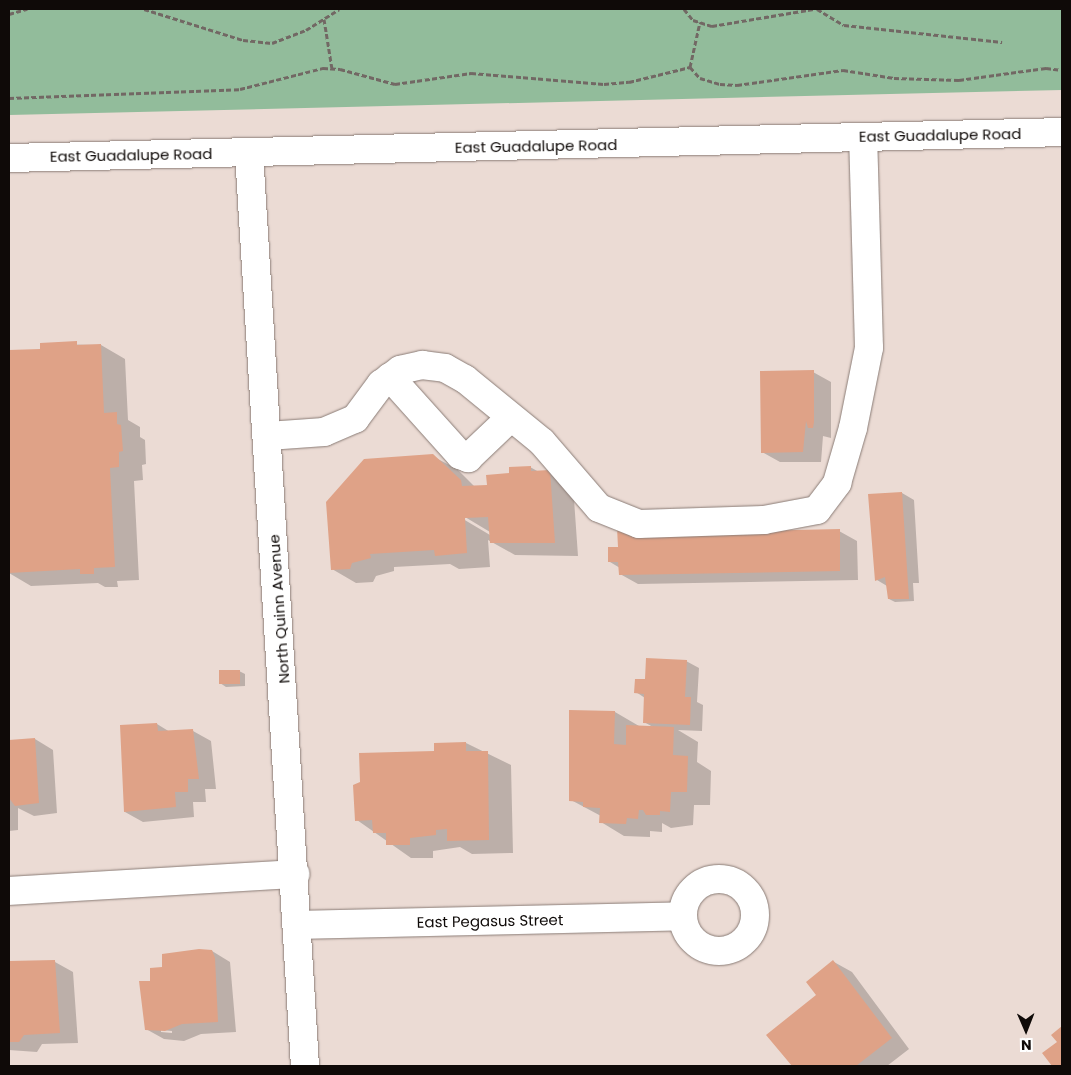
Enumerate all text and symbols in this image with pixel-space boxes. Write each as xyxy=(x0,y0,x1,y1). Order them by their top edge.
street label: East Guadalupe Road xyxy=(859,125,1021,145)
street label: East Guadalupe Road xyxy=(455,136,617,156)
street label: East Guadalupe Road xyxy=(50,145,212,165)
street label: North Quinn Avenue xyxy=(265,534,293,684)
street label: East Pegasus Street xyxy=(417,911,563,931)
north arrow xyxy=(1001,1005,1051,1055)
text: N xyxy=(1021,1035,1032,1055)

